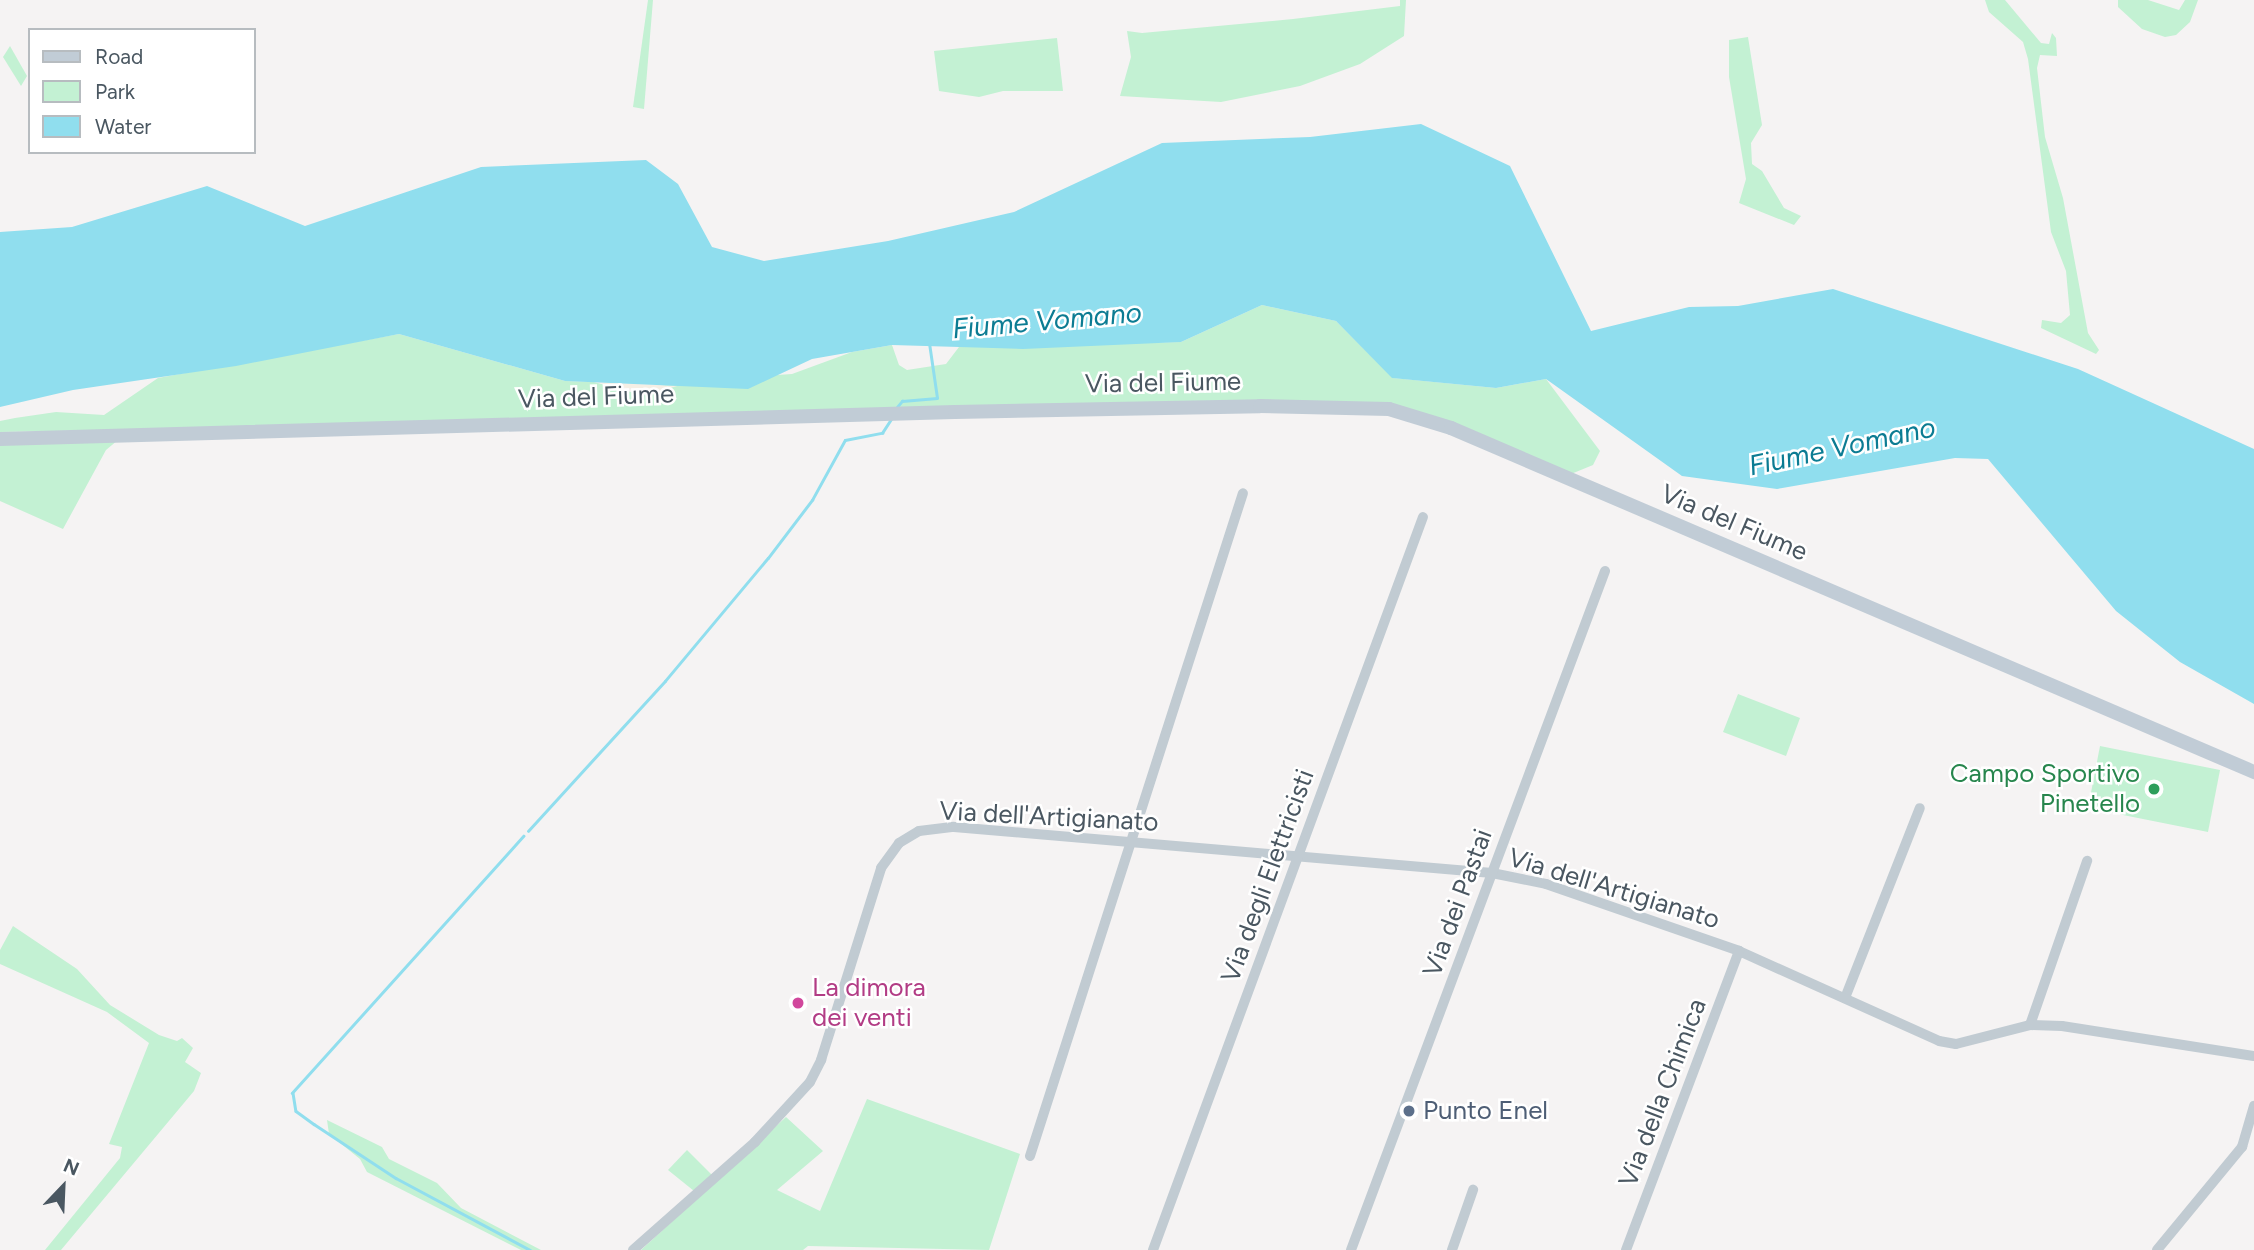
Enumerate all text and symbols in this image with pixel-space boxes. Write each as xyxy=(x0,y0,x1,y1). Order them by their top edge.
legend xyxy=(28,28,256,154)
text: Road xyxy=(95,44,143,69)
text: Park xyxy=(95,79,135,104)
text: Water xyxy=(95,114,151,139)
water label: Fiume Vomano xyxy=(951,295,1143,345)
street label: Via del Fiume xyxy=(1085,366,1241,400)
street label: Via del Fiume xyxy=(517,379,675,415)
water label: Fiume Vomano xyxy=(1746,410,1938,482)
street label: Via del Fiume xyxy=(1656,478,1812,568)
place label: Campo Sportivo Pinetello xyxy=(1950,758,2140,820)
street label: Via degli Elettricisti xyxy=(1215,765,1321,987)
marker: Campo Sportivo Pinetello xyxy=(2146,781,2162,797)
street label: Via dell'Artigianato xyxy=(939,796,1159,838)
street label: Via dei Pastai xyxy=(1417,825,1499,981)
street label: Via dell'Artigianato xyxy=(1505,842,1723,936)
place label: La dimora dei venti xyxy=(812,972,926,1034)
street label: Via della Chimica xyxy=(1613,994,1713,1192)
marker: La dimora dei venti xyxy=(790,995,806,1011)
place label: Punto Enel xyxy=(1423,1095,1548,1127)
marker: Punto Enel xyxy=(1401,1103,1417,1119)
north arrow xyxy=(28,1152,98,1222)
text: N xyxy=(60,1154,83,1181)

